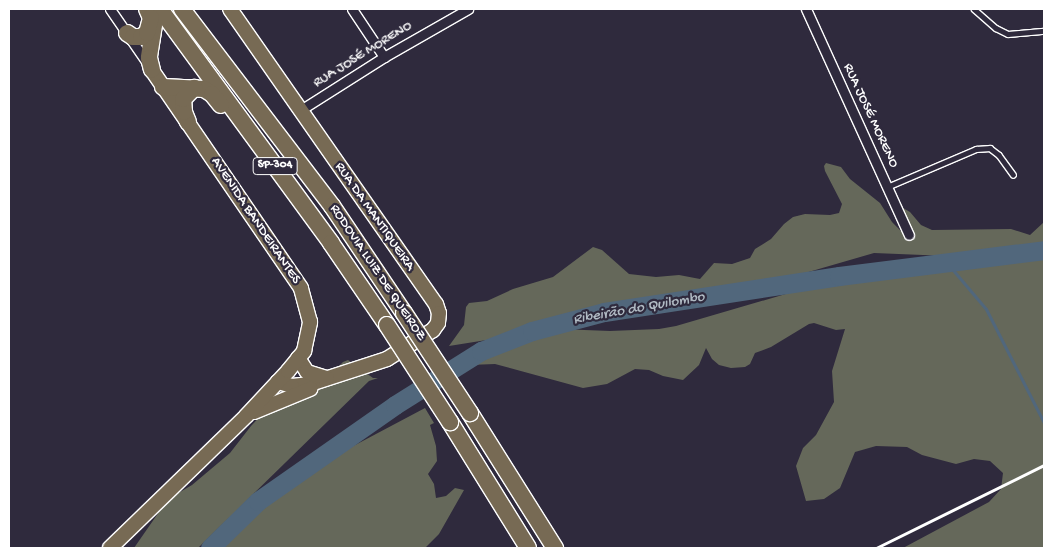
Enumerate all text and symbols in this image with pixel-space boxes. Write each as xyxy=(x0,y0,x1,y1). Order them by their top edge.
street label: RUA JOSÉ MORENO xyxy=(311,18,415,92)
street label: RUA JOSÉ MORENO xyxy=(838,61,902,171)
street label: AVENIDA BANDEIRANTES xyxy=(206,155,304,287)
road number: SP-304 xyxy=(252,157,298,176)
street label: RUA DA MANTIQUEIRA xyxy=(330,159,418,275)
street label: RODOVIA LUIZ DE QUEIROZ xyxy=(325,202,429,344)
water label: Ribeirão do Quilombo xyxy=(572,289,706,329)

